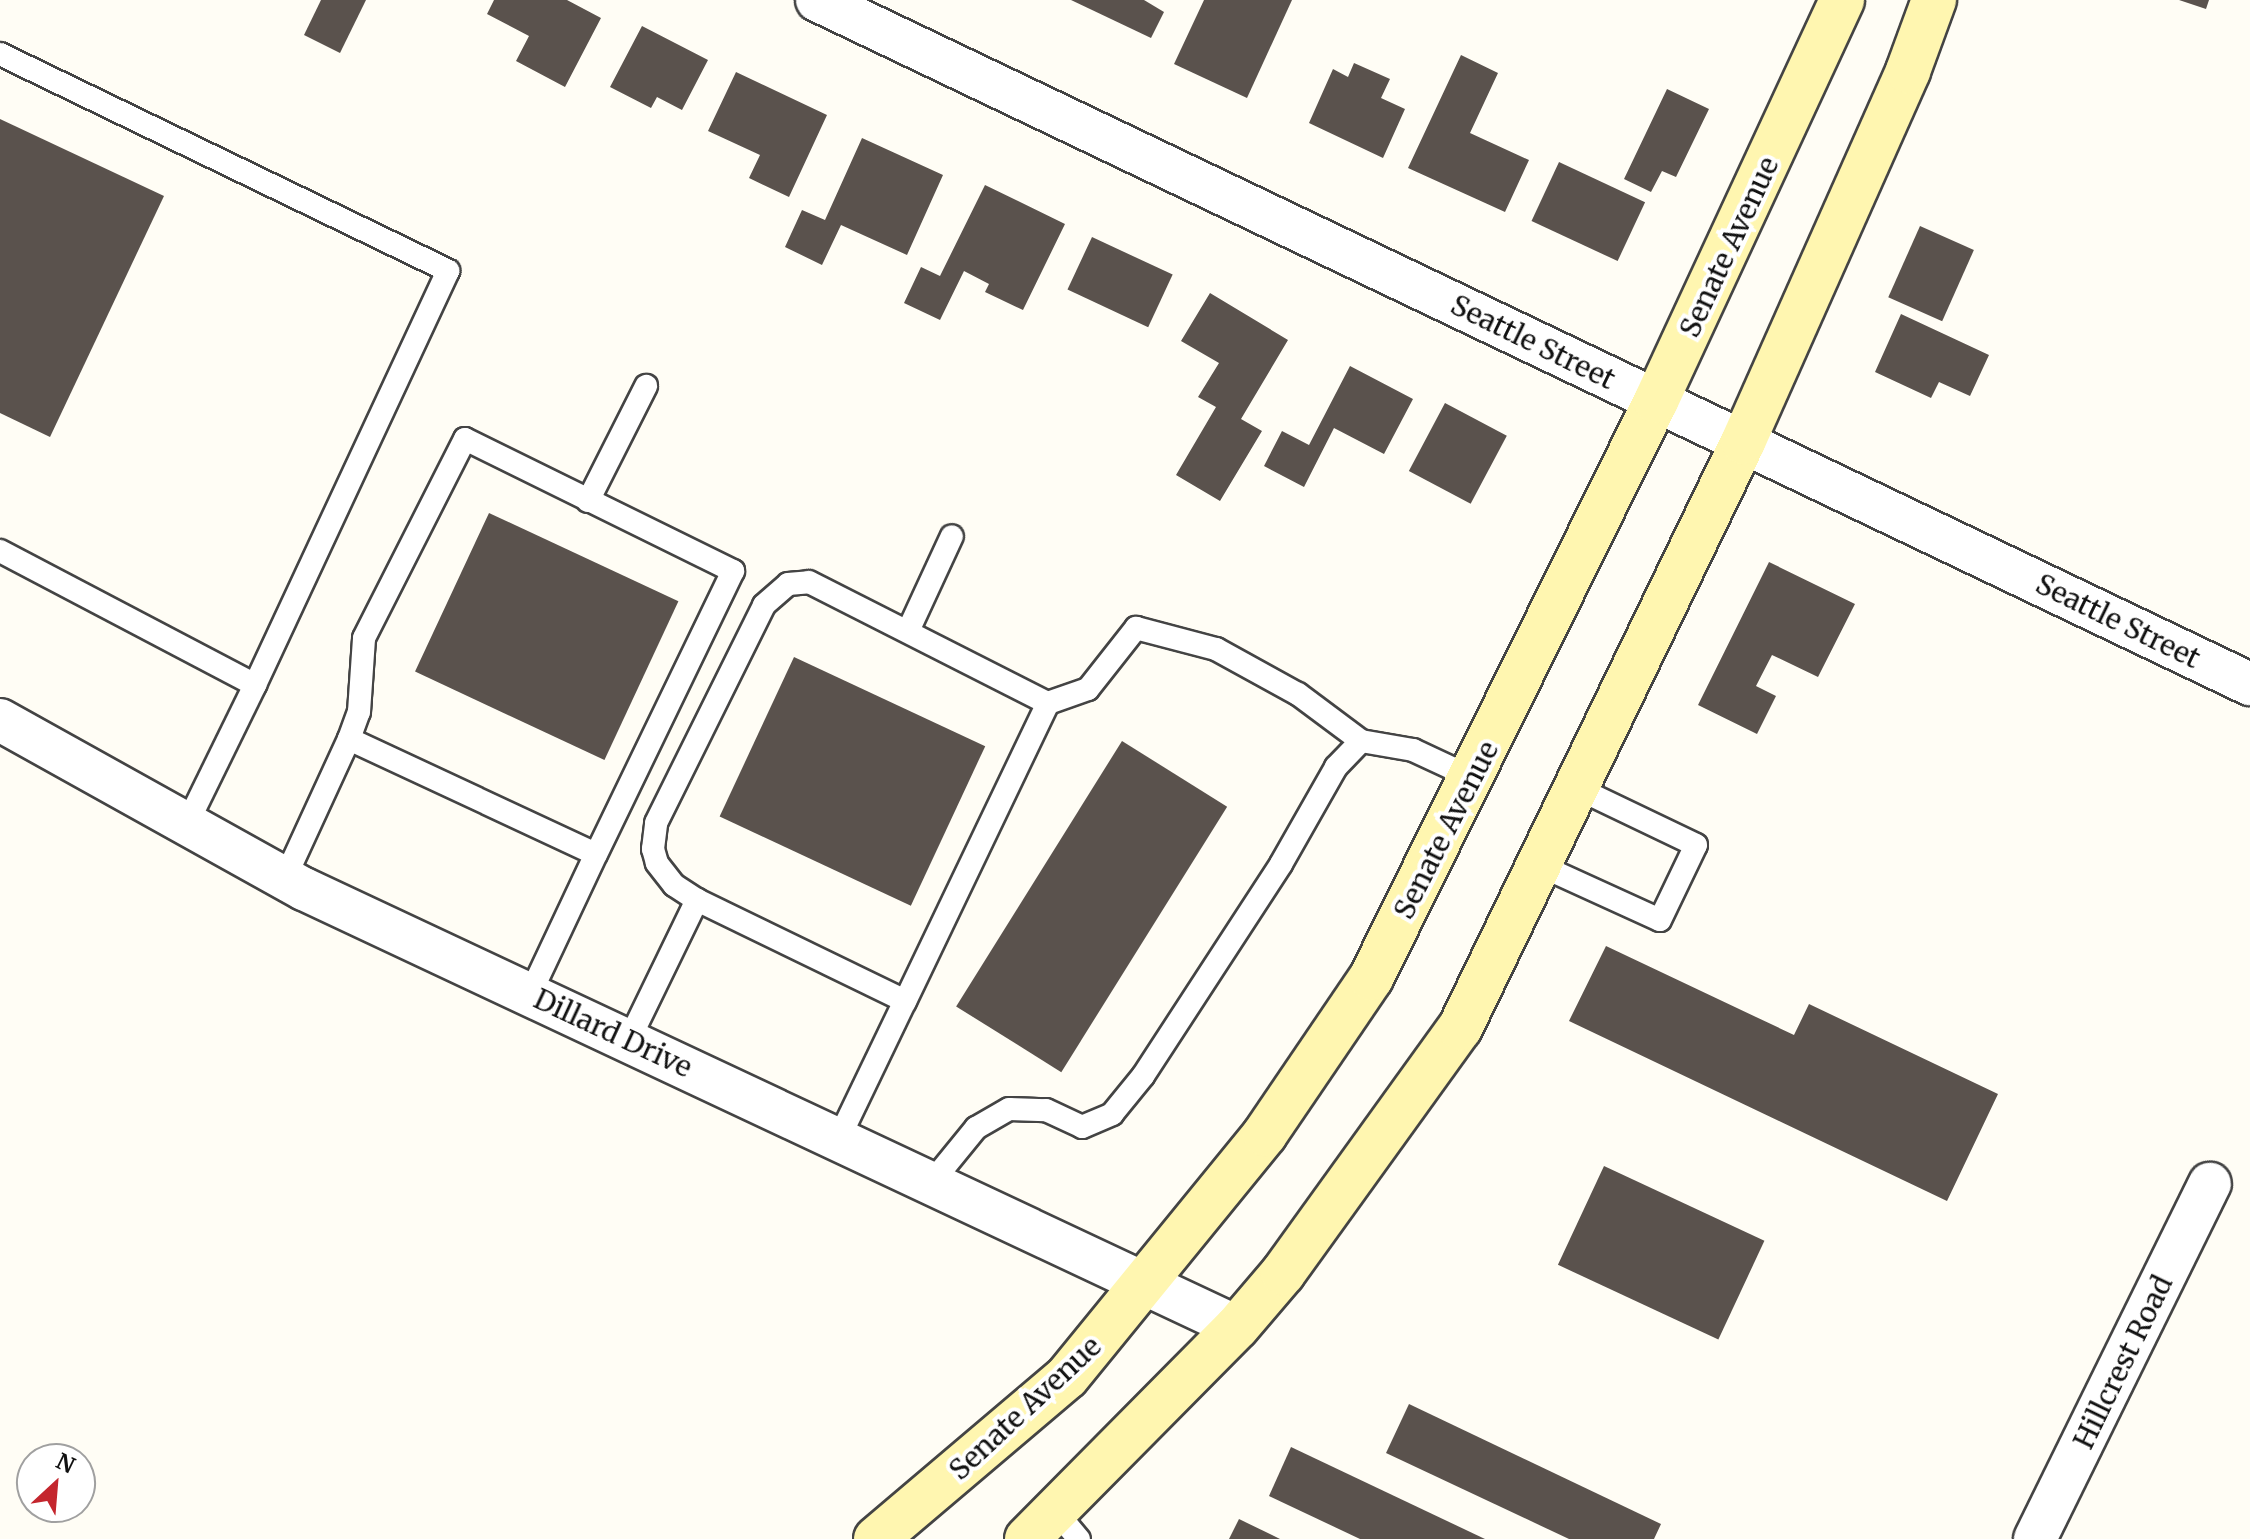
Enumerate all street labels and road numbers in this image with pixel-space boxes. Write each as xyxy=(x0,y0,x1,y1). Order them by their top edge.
street label: Senate Avenue xyxy=(1673,152,1785,342)
street label: Seattle Street xyxy=(1445,288,1621,396)
street label: Seattle Street xyxy=(2030,567,2206,675)
street label: Senate Avenue xyxy=(1387,736,1505,924)
street label: Dillard Drive xyxy=(529,982,697,1084)
street label: Hillcrest Road xyxy=(2067,1270,2179,1454)
street label: Senate Avenue xyxy=(942,1329,1108,1487)

